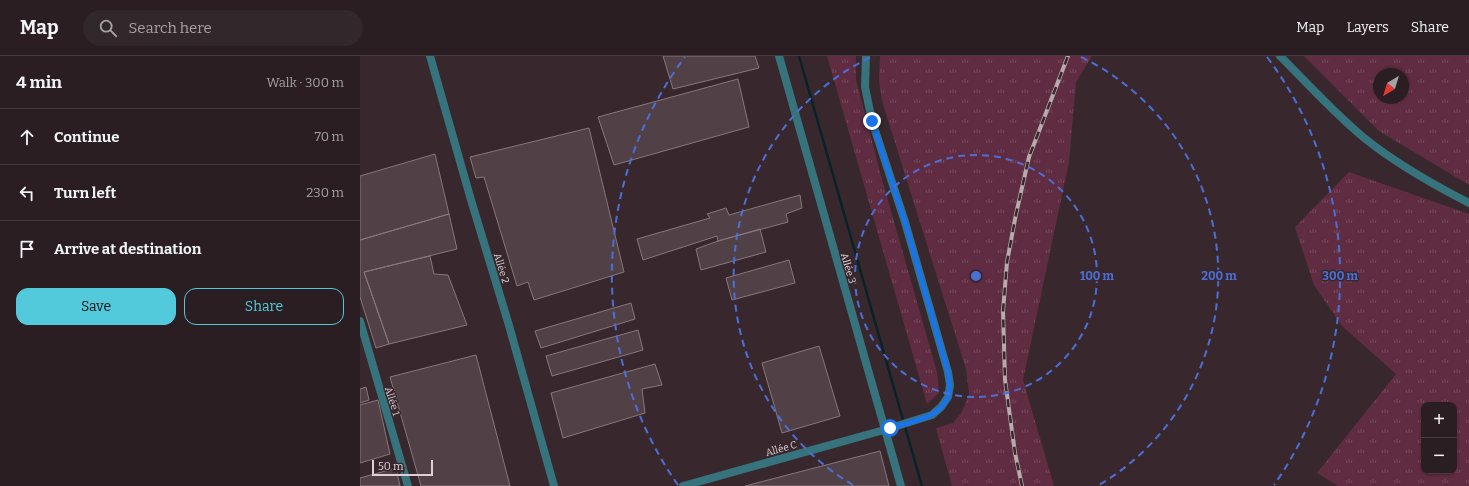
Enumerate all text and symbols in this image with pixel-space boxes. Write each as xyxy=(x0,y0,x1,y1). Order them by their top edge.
search box xyxy=(83,10,363,46)
text: Map xyxy=(20,16,59,39)
icon: search xyxy=(97,17,119,39)
text: Search here xyxy=(129,19,212,37)
text: Map xyxy=(1296,19,1324,36)
text: Layers xyxy=(1346,19,1389,36)
text: Share xyxy=(1411,19,1449,36)
north arrow xyxy=(1373,68,1409,104)
text: 4 min xyxy=(16,72,62,93)
text: Walk · 300 m xyxy=(267,75,344,90)
route end xyxy=(863,112,881,130)
icon: ahead xyxy=(16,126,38,148)
text: Continue xyxy=(54,128,120,146)
text: 70 m xyxy=(314,129,344,144)
icon: left xyxy=(16,182,38,204)
text: Turn left xyxy=(54,184,116,202)
text: 230 m xyxy=(306,185,344,200)
icon: arrive xyxy=(16,238,38,260)
text: Arrive at destination xyxy=(54,240,201,258)
street label: Allée 2 xyxy=(491,252,511,285)
street label: Allée 3 xyxy=(838,252,858,285)
centre of rings xyxy=(969,269,983,283)
text: 100 m xyxy=(1080,269,1115,283)
text: 200 m xyxy=(1201,269,1237,283)
text: 300 m xyxy=(1322,269,1358,283)
button: Save xyxy=(16,288,176,325)
button: Share xyxy=(184,288,344,325)
street label: Allée 1 xyxy=(382,385,402,417)
map controls xyxy=(1421,402,1457,474)
button: + xyxy=(1421,402,1457,438)
route start xyxy=(881,419,899,437)
button: − xyxy=(1421,438,1457,474)
street label: Allée C xyxy=(764,439,798,459)
scale bar xyxy=(372,458,433,477)
text: 50 m xyxy=(378,460,404,473)

